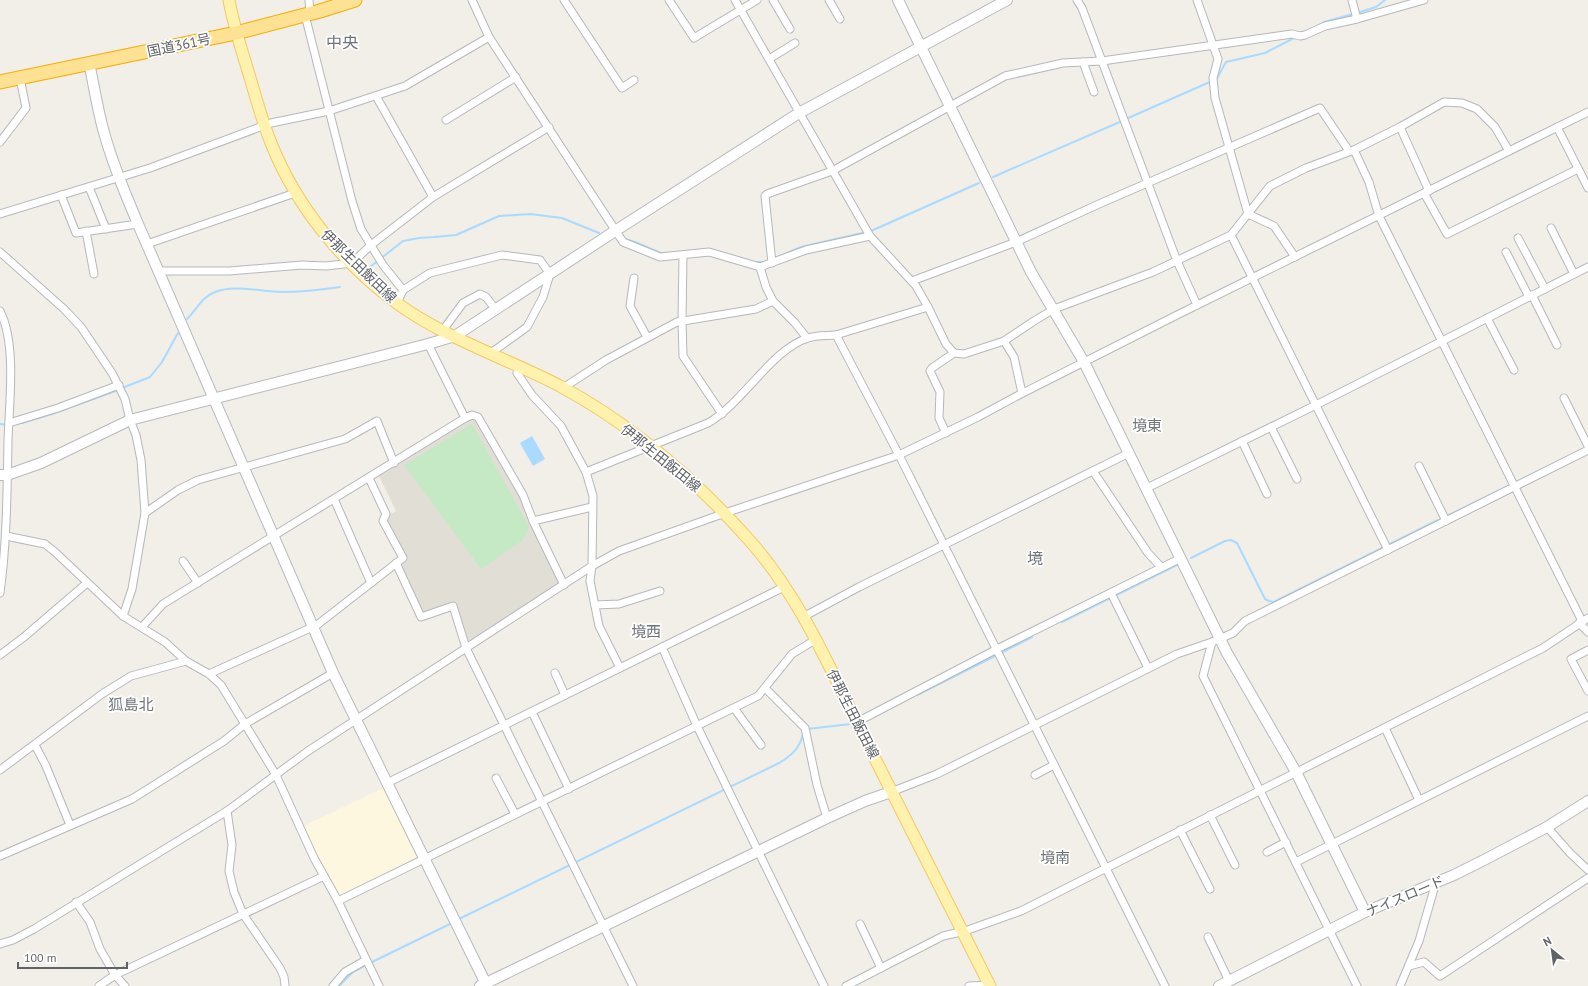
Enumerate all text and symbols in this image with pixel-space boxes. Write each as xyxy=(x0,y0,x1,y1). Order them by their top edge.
street label: 国道361号 xyxy=(145,29,213,61)
district label: 中央 xyxy=(326,32,358,52)
street label: 伊那生田飯田線 xyxy=(318,225,400,307)
district label: 境東 xyxy=(1132,416,1162,435)
street label: 伊那生田飯田線 xyxy=(617,420,705,496)
district label: 境 xyxy=(1027,548,1043,568)
district label: 境西 xyxy=(631,622,661,641)
street label: 伊那生田飯田線 xyxy=(823,666,883,762)
district label: 狐島北 xyxy=(108,695,154,714)
district label: 境南 xyxy=(1040,848,1070,867)
street label: ナイスロード xyxy=(1363,871,1447,921)
north arrow xyxy=(1532,930,1572,970)
text: N xyxy=(1541,933,1554,949)
scale bar xyxy=(18,944,127,970)
text: 100 m xyxy=(24,950,57,965)

